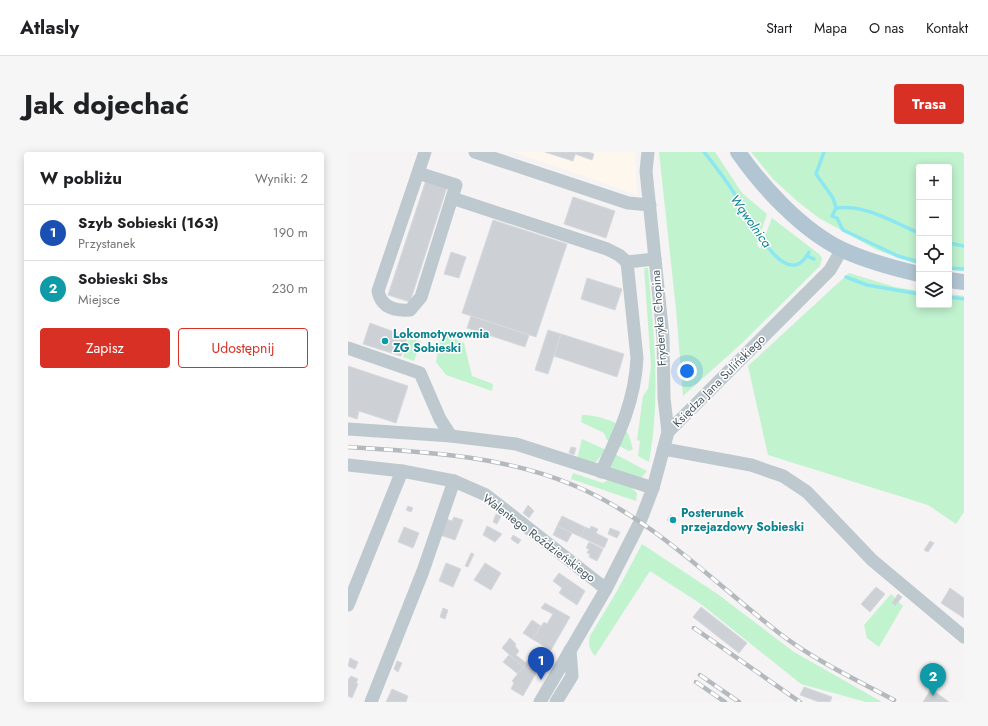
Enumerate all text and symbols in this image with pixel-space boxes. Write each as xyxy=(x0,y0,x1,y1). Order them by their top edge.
text: Atlasly xyxy=(20,14,79,41)
text: Start xyxy=(766,18,792,38)
text: Mapa xyxy=(814,18,847,38)
text: O nas xyxy=(869,18,904,38)
text: Kontakt xyxy=(926,18,968,38)
text: Jak dojechać xyxy=(24,84,189,125)
button: Trasa xyxy=(894,84,964,124)
map controls xyxy=(916,164,952,308)
button: + xyxy=(916,164,952,200)
text: W pobliżu xyxy=(40,166,122,190)
text: Wyniki: 2 xyxy=(255,169,308,188)
water label: Wąwolnica xyxy=(726,191,776,251)
button: − xyxy=(916,200,952,236)
text: Szyb Sobieski (163) xyxy=(78,212,219,234)
text: 1 xyxy=(50,223,56,242)
text: 190 m xyxy=(273,223,308,242)
text: Przystanek xyxy=(78,234,135,253)
button: locate xyxy=(916,236,952,272)
text: Sobieski Sbs xyxy=(78,268,168,290)
street label: Fryderyka Chopina xyxy=(647,269,671,367)
button: layers xyxy=(916,272,952,308)
text: 2 xyxy=(49,279,57,298)
text: 230 m xyxy=(272,279,308,298)
text: Miejsce xyxy=(78,290,120,309)
place label: Lokomotywownia ZG Sobieski xyxy=(393,325,489,357)
button: Zapisz xyxy=(40,328,170,368)
button: Udostępnij xyxy=(178,328,308,368)
street label: Księdza Jana Sulińskiego xyxy=(668,330,770,432)
marker: Lokomotywownia ZG Sobieski xyxy=(380,336,390,346)
your location xyxy=(677,361,697,381)
street label: Walentego Roździeńskiego xyxy=(479,489,600,587)
place label: Posterunek przejazdowy Sobieski xyxy=(681,504,804,536)
marker: Posterunek przejazdowy Sobieski xyxy=(668,515,678,525)
pin: 1 xyxy=(528,647,554,680)
pin: 2 xyxy=(920,663,946,696)

